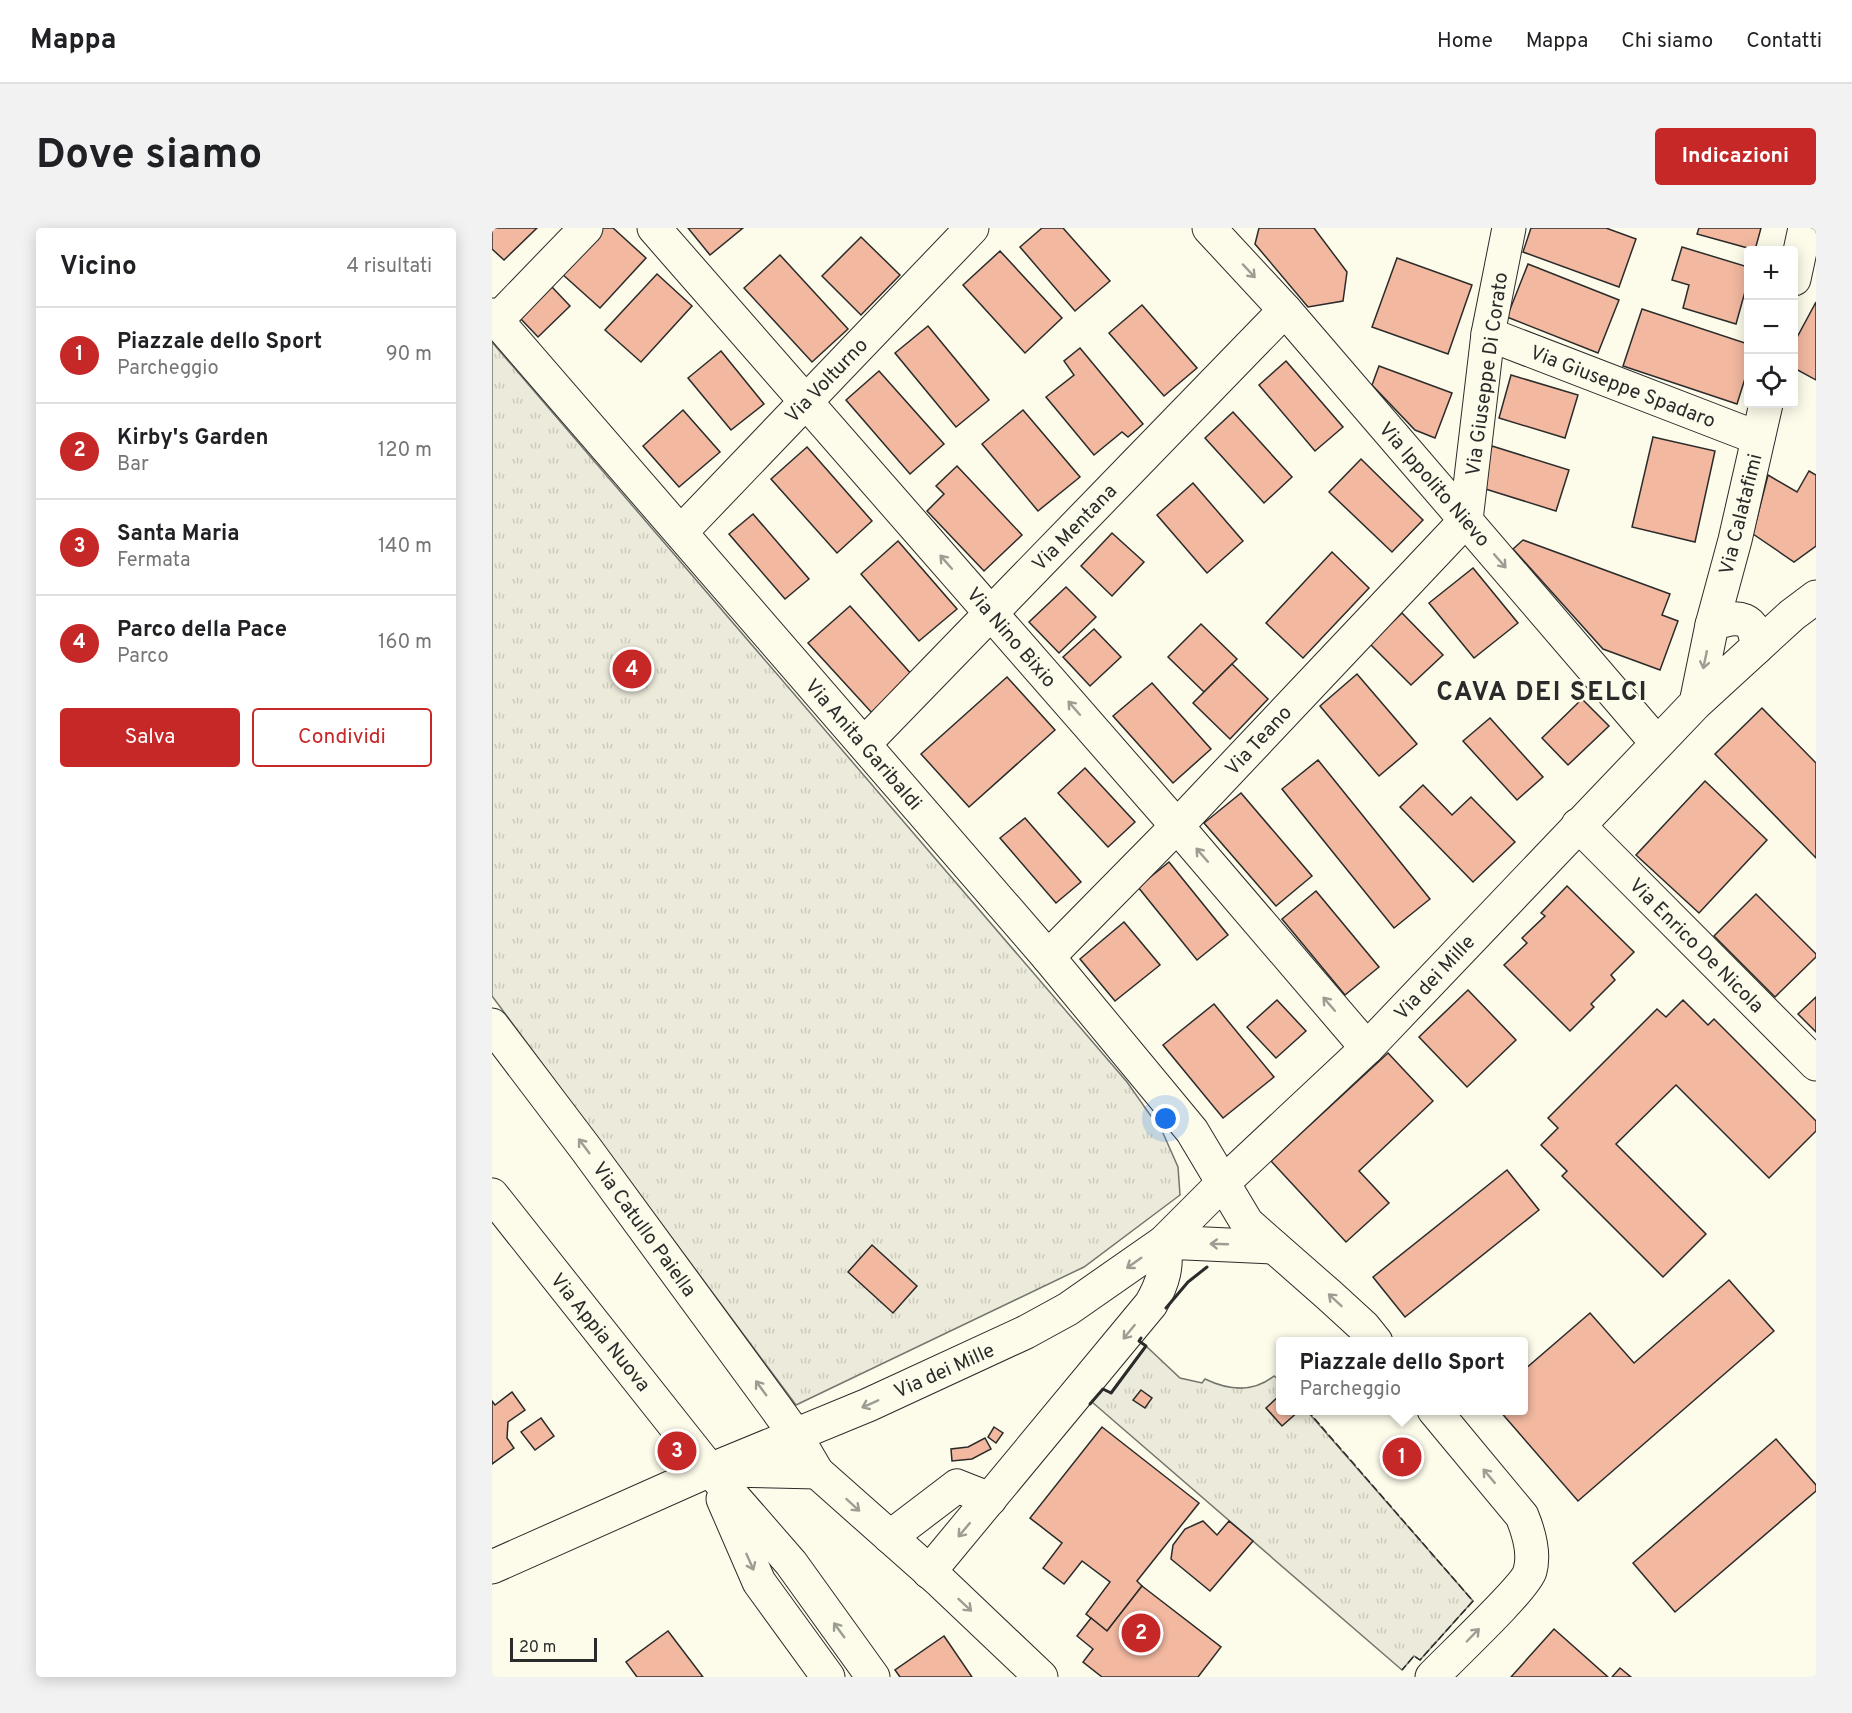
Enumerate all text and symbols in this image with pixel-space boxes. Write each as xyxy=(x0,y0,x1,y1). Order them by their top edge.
text: Mappa xyxy=(30,23,116,59)
text: Home xyxy=(1437,28,1493,55)
text: Mappa xyxy=(1526,28,1588,55)
text: Chi siamo xyxy=(1621,28,1713,55)
text: Contatti xyxy=(1746,28,1822,55)
button: Indicazioni xyxy=(1655,128,1816,185)
text: Dove siamo xyxy=(36,130,262,183)
map controls xyxy=(1744,246,1798,408)
button: + xyxy=(1744,246,1798,300)
text: Vicino xyxy=(60,251,137,284)
text: 4 risultati xyxy=(347,254,432,280)
one-way arrow xyxy=(1241,263,1256,278)
street label: Via Giuseppe Di Corato xyxy=(1461,271,1515,478)
button: − xyxy=(1744,300,1798,354)
text: Piazzale dello Sport xyxy=(117,329,322,356)
street label: Via Volturno xyxy=(780,333,875,430)
street label: Via Giuseppe Spadaro xyxy=(1526,340,1719,435)
text: 1 xyxy=(76,342,84,368)
text: 90 m xyxy=(386,342,432,368)
button: locate xyxy=(1744,354,1798,408)
text: Parcheggio xyxy=(117,356,219,382)
street label: Via Ippolito Nievo xyxy=(1372,417,1495,553)
text: Kirby's Garden xyxy=(117,425,269,452)
text: 2 xyxy=(73,438,86,464)
text: 120 m xyxy=(378,438,432,464)
street label: Via Calatafimi xyxy=(1714,451,1770,578)
text: Bar xyxy=(117,452,149,478)
street label: Via Mentana xyxy=(1027,479,1123,577)
text: Santa Maria xyxy=(117,521,240,548)
text: 3 xyxy=(74,534,86,560)
text: 140 m xyxy=(378,534,432,560)
text: Fermata xyxy=(117,548,190,574)
one-way arrow xyxy=(1494,553,1507,569)
one-way arrow xyxy=(939,555,953,570)
street label: Via Nino Bixio xyxy=(960,583,1061,694)
text: Parco della Pace xyxy=(117,617,287,644)
text: 4 xyxy=(73,630,86,656)
text: 160 m xyxy=(378,630,432,656)
text: Parco xyxy=(117,644,169,670)
pin: 4 xyxy=(612,646,652,692)
one-way arrow xyxy=(1698,650,1710,669)
street label: Via Anita Garibaldi xyxy=(798,674,927,816)
district label: CAVA DEI SELCI xyxy=(1436,677,1648,710)
one-way arrow xyxy=(1067,701,1081,716)
street label: Via Teano xyxy=(1220,701,1298,782)
button: Salva xyxy=(60,708,240,767)
button: Condividi xyxy=(252,708,432,767)
one-way arrow xyxy=(1196,847,1209,863)
street label: Via Enrico De Nicola xyxy=(1622,873,1769,1020)
street label: Via dei Mille xyxy=(1389,930,1482,1027)
one-way arrow xyxy=(1322,997,1336,1012)
your location xyxy=(1151,1104,1180,1133)
one-way arrow xyxy=(578,1138,591,1154)
street label: Via Catullo Paiella xyxy=(586,1158,701,1303)
one-way arrow xyxy=(1209,1238,1229,1249)
one-way arrow xyxy=(1126,1257,1143,1269)
street label: Via Appia Nuova xyxy=(544,1268,655,1398)
one-way arrow xyxy=(1327,1293,1342,1307)
one-way arrow xyxy=(1122,1323,1135,1339)
popup xyxy=(1276,1337,1528,1415)
street label: Via dei Mille xyxy=(890,1338,999,1406)
text: Piazzale dello Sport xyxy=(1299,1350,1505,1377)
text: Parcheggio xyxy=(1299,1377,1401,1403)
one-way arrow xyxy=(755,1381,768,1397)
one-way arrow xyxy=(861,1399,879,1410)
pin: 3 xyxy=(658,1428,696,1474)
pin: 1 xyxy=(1382,1434,1422,1480)
one-way arrow xyxy=(1483,1469,1496,1485)
one-way arrow xyxy=(846,1498,861,1512)
one-way arrow xyxy=(957,1522,971,1537)
one-way arrow xyxy=(745,1552,756,1571)
one-way arrow xyxy=(957,1597,972,1612)
pin: 2 xyxy=(1122,1610,1160,1656)
one-way arrow xyxy=(832,1622,845,1638)
one-way arrow xyxy=(1465,1628,1480,1643)
scale bar xyxy=(510,1635,597,1662)
text: 20 m xyxy=(519,1638,556,1658)

